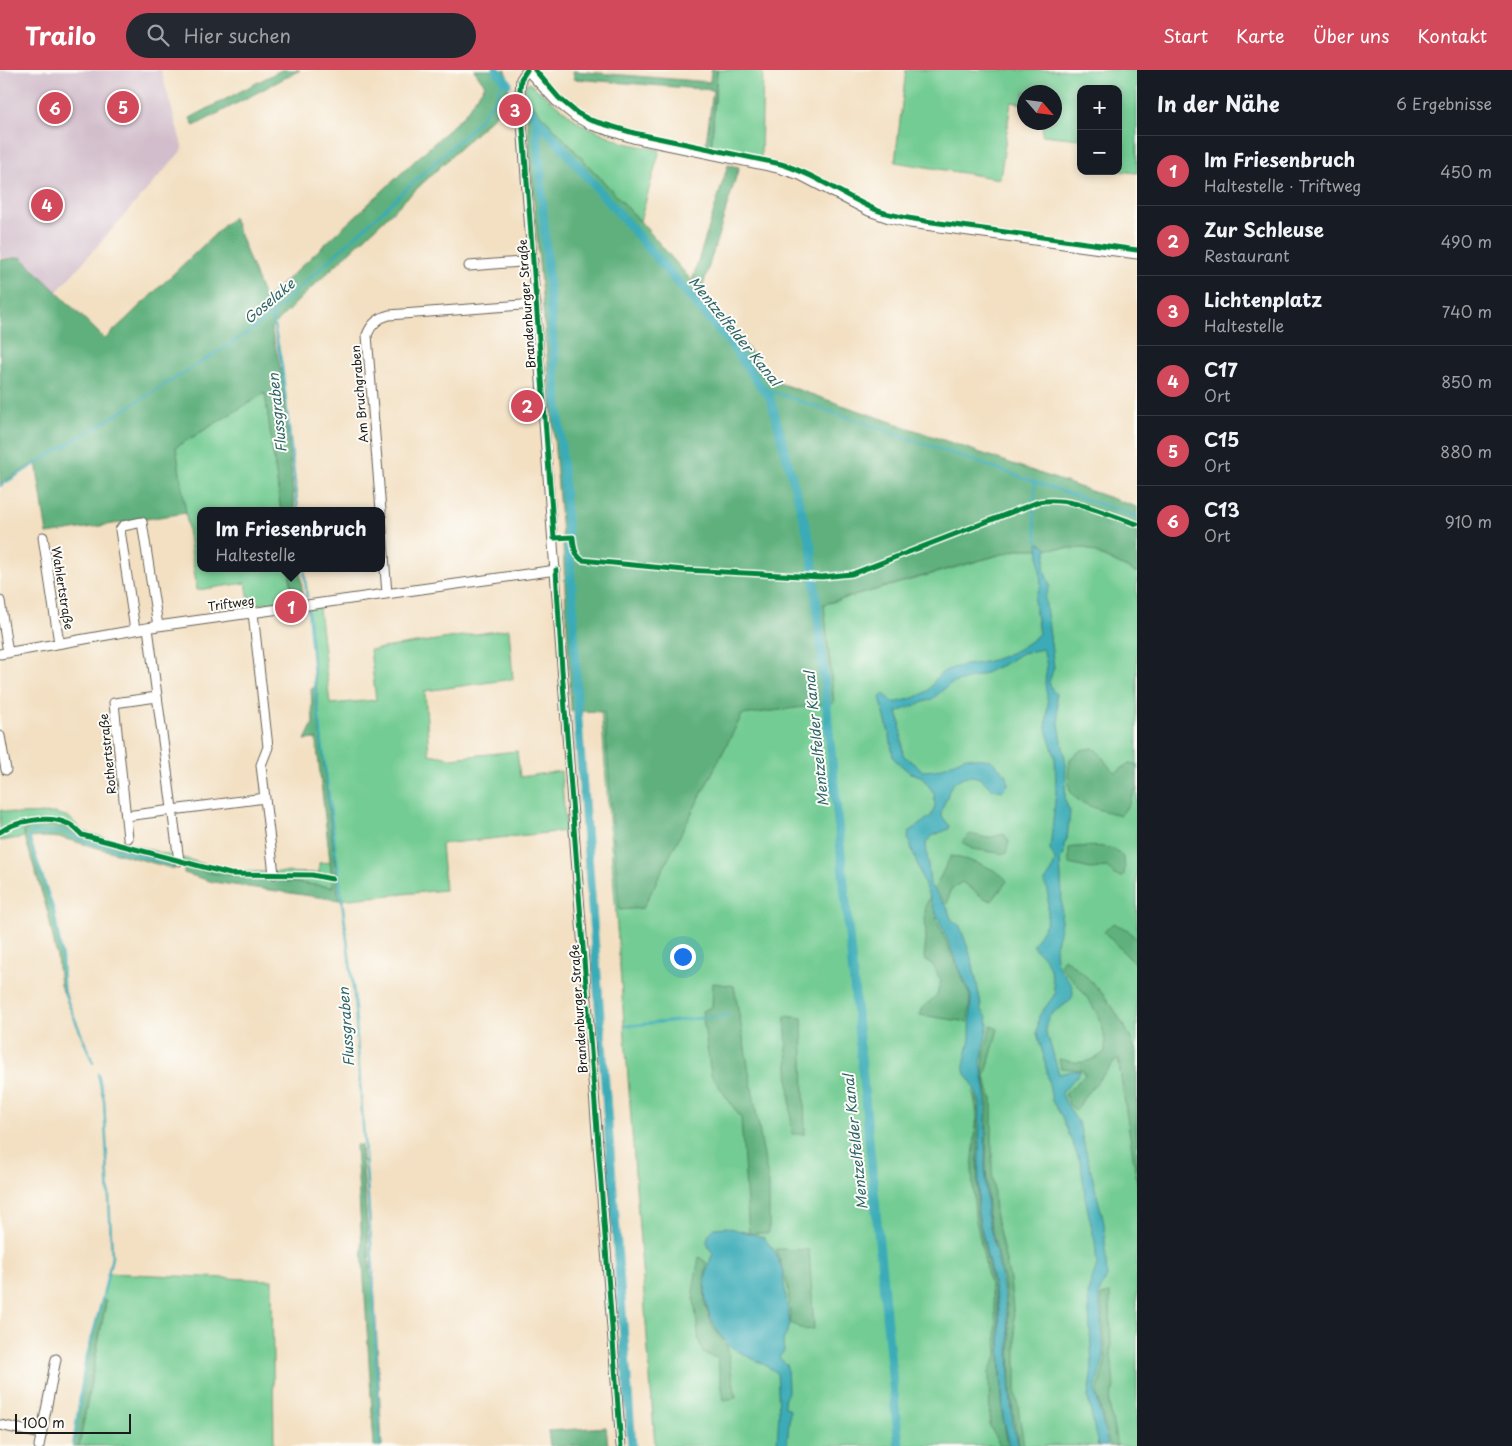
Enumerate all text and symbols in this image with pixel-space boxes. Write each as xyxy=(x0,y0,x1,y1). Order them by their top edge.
search box xyxy=(126,13,476,58)
text: Trailo xyxy=(25,17,96,53)
icon: search xyxy=(144,21,172,49)
text: Hier suchen xyxy=(184,21,291,49)
text: Start xyxy=(1163,22,1208,49)
text: Karte xyxy=(1236,22,1285,49)
text: Über uns xyxy=(1313,22,1389,49)
text: Kontakt xyxy=(1417,22,1487,49)
north arrow xyxy=(1017,85,1062,130)
map controls xyxy=(1077,85,1122,175)
button: + xyxy=(1077,85,1122,130)
text: In der Nähe xyxy=(1157,87,1279,119)
pin: 5 xyxy=(107,88,139,126)
pin: 6 xyxy=(39,89,71,127)
pin: 3 xyxy=(499,91,531,129)
text: 6 Ergebnisse xyxy=(1396,91,1492,115)
button: − xyxy=(1077,130,1122,175)
text: Im Friesenbruch xyxy=(1204,145,1355,173)
text: 1 xyxy=(1169,159,1177,183)
text: 450 m xyxy=(1440,159,1492,183)
text: Haltestelle · Triftweg xyxy=(1204,173,1362,197)
pin: 4 xyxy=(31,186,63,224)
text: Zur Schleuse xyxy=(1204,215,1324,243)
text: 2 xyxy=(1167,229,1179,253)
text: 490 m xyxy=(1441,229,1492,253)
street label: Brandenburger Straße xyxy=(513,239,539,369)
text: Restaurant xyxy=(1204,243,1290,267)
water label: Goselake xyxy=(239,272,300,329)
water label: Mentzelfelder Kanal xyxy=(684,272,787,392)
text: Lichtenplatz xyxy=(1204,285,1322,313)
text: 3 xyxy=(1168,299,1178,323)
text: 740 m xyxy=(1442,299,1492,323)
text: Haltestelle xyxy=(1204,313,1284,337)
street label: Am Bruchgraben xyxy=(346,344,372,444)
text: C17 xyxy=(1204,355,1238,383)
text: 4 xyxy=(1168,369,1178,393)
text: 850 m xyxy=(1441,369,1492,393)
water label: Flussgraben xyxy=(262,371,292,454)
text: Ort xyxy=(1204,383,1231,407)
pin: 2 xyxy=(511,387,543,425)
text: C15 xyxy=(1204,425,1239,453)
text: 5 xyxy=(1168,439,1178,463)
text: 880 m xyxy=(1440,439,1492,463)
text: Ort xyxy=(1204,453,1231,477)
text: C13 xyxy=(1204,495,1240,523)
popup xyxy=(197,507,385,572)
text: 6 xyxy=(1167,509,1179,533)
text: 910 m xyxy=(1445,509,1492,533)
text: Im Friesenbruch xyxy=(215,514,367,542)
text: Ort xyxy=(1204,523,1231,547)
text: Haltestelle xyxy=(215,542,296,566)
street label: Wahlertstraße xyxy=(48,545,78,631)
pin: 1 xyxy=(275,588,307,626)
street label: Triftweg xyxy=(207,591,255,615)
water label: Mentzelfelder Kanal xyxy=(798,668,834,808)
street label: Rothertstraße xyxy=(94,713,120,795)
street label: Brandenburger Straße xyxy=(565,944,591,1074)
your location xyxy=(670,944,696,970)
water label: Flussgraben xyxy=(333,985,359,1067)
water label: Mentzelfelder Kanal xyxy=(837,1071,873,1211)
scale bar xyxy=(15,1411,131,1434)
text: 100 m xyxy=(22,1412,65,1433)

